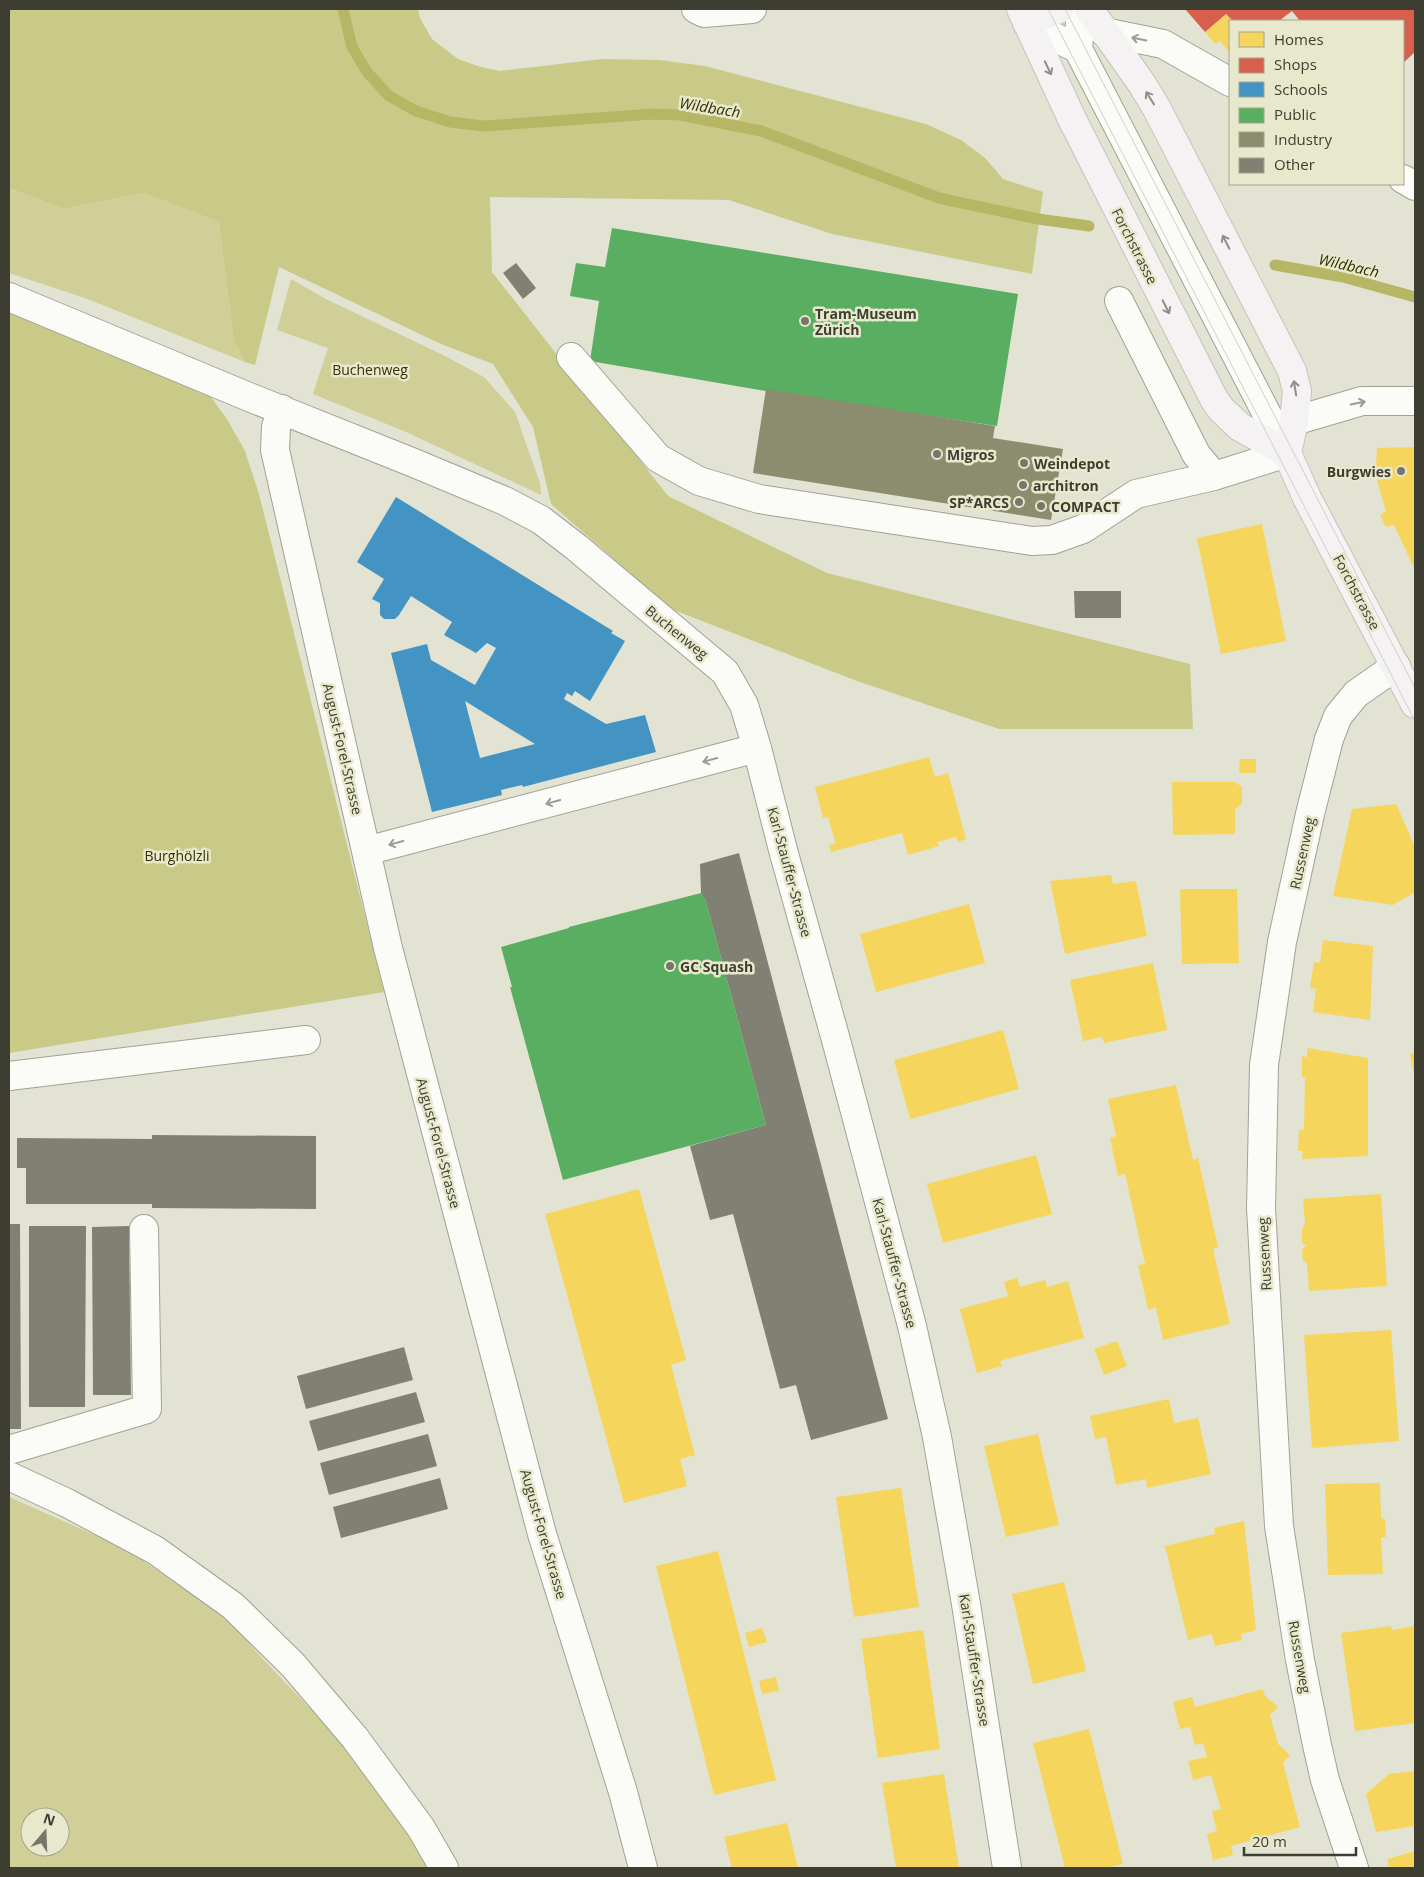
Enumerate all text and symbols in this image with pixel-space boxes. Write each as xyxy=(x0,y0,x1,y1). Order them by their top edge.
legend xyxy=(1229,20,1404,185)
text: Homes xyxy=(1274,29,1324,49)
one-way arrow xyxy=(1132,34,1148,43)
text: Shops xyxy=(1274,54,1317,74)
one-way arrow xyxy=(1043,60,1053,75)
text: Schools xyxy=(1274,79,1328,99)
one-way arrow xyxy=(1145,91,1155,105)
water label: Wildbach xyxy=(678,92,742,122)
text: Public xyxy=(1274,104,1316,124)
text: Industry xyxy=(1274,129,1332,149)
text: Other xyxy=(1274,154,1315,174)
street label: Forchstrasse xyxy=(1108,205,1162,287)
one-way arrow xyxy=(1221,234,1231,249)
water label: Wildbach xyxy=(1317,248,1381,282)
one-way arrow xyxy=(1161,300,1171,315)
place label: Tram-Museum Zürich xyxy=(815,304,917,339)
marker: Tram-Museum Zürich xyxy=(799,315,811,327)
park label: Buchenweg xyxy=(332,360,408,379)
one-way arrow xyxy=(1290,380,1300,396)
one-way arrow xyxy=(1350,398,1366,407)
place label: Migros xyxy=(947,445,994,464)
marker: Migros xyxy=(931,448,943,460)
place label: Weindepot xyxy=(1034,454,1110,473)
marker: Weindepot xyxy=(1018,457,1030,469)
place label: Burgwies xyxy=(1327,462,1391,481)
marker: Burgwies xyxy=(1395,465,1407,477)
place label: architron xyxy=(1033,476,1099,495)
marker: architron xyxy=(1017,479,1029,491)
place label: SP*ARCS xyxy=(949,493,1009,512)
marker: SP*ARCS xyxy=(1013,496,1025,508)
place label: COMPACT xyxy=(1051,497,1120,516)
marker: COMPACT xyxy=(1035,500,1047,512)
street label: Forchstrasse xyxy=(1329,551,1385,633)
street label: Buchenweg xyxy=(642,601,713,663)
street label: August-Forel-Strasse xyxy=(319,681,367,817)
one-way arrow xyxy=(702,756,718,765)
one-way arrow xyxy=(545,797,561,807)
street label: Karl-Stauffer-Strasse xyxy=(763,805,817,939)
street label: Russenweg xyxy=(1285,815,1319,891)
one-way arrow xyxy=(388,839,404,848)
park label: Burghölzli xyxy=(144,846,210,865)
place label: GC Squash xyxy=(680,957,753,976)
marker: GC Squash xyxy=(664,960,676,972)
street label: August-Forel-Strasse xyxy=(412,1076,466,1211)
street label: Karl-Stauffer-Strasse xyxy=(868,1196,922,1330)
street label: Russenweg xyxy=(1253,1216,1275,1291)
street label: August-Forel-Strasse xyxy=(516,1467,572,1601)
street label: Karl-Stauffer-Strasse xyxy=(955,1592,995,1728)
street label: Russenweg xyxy=(1284,1619,1316,1695)
north arrow xyxy=(20,1807,70,1857)
text: N xyxy=(41,1808,58,1830)
scale bar xyxy=(1244,1824,1356,1856)
text: 20 m xyxy=(1252,1831,1287,1851)

